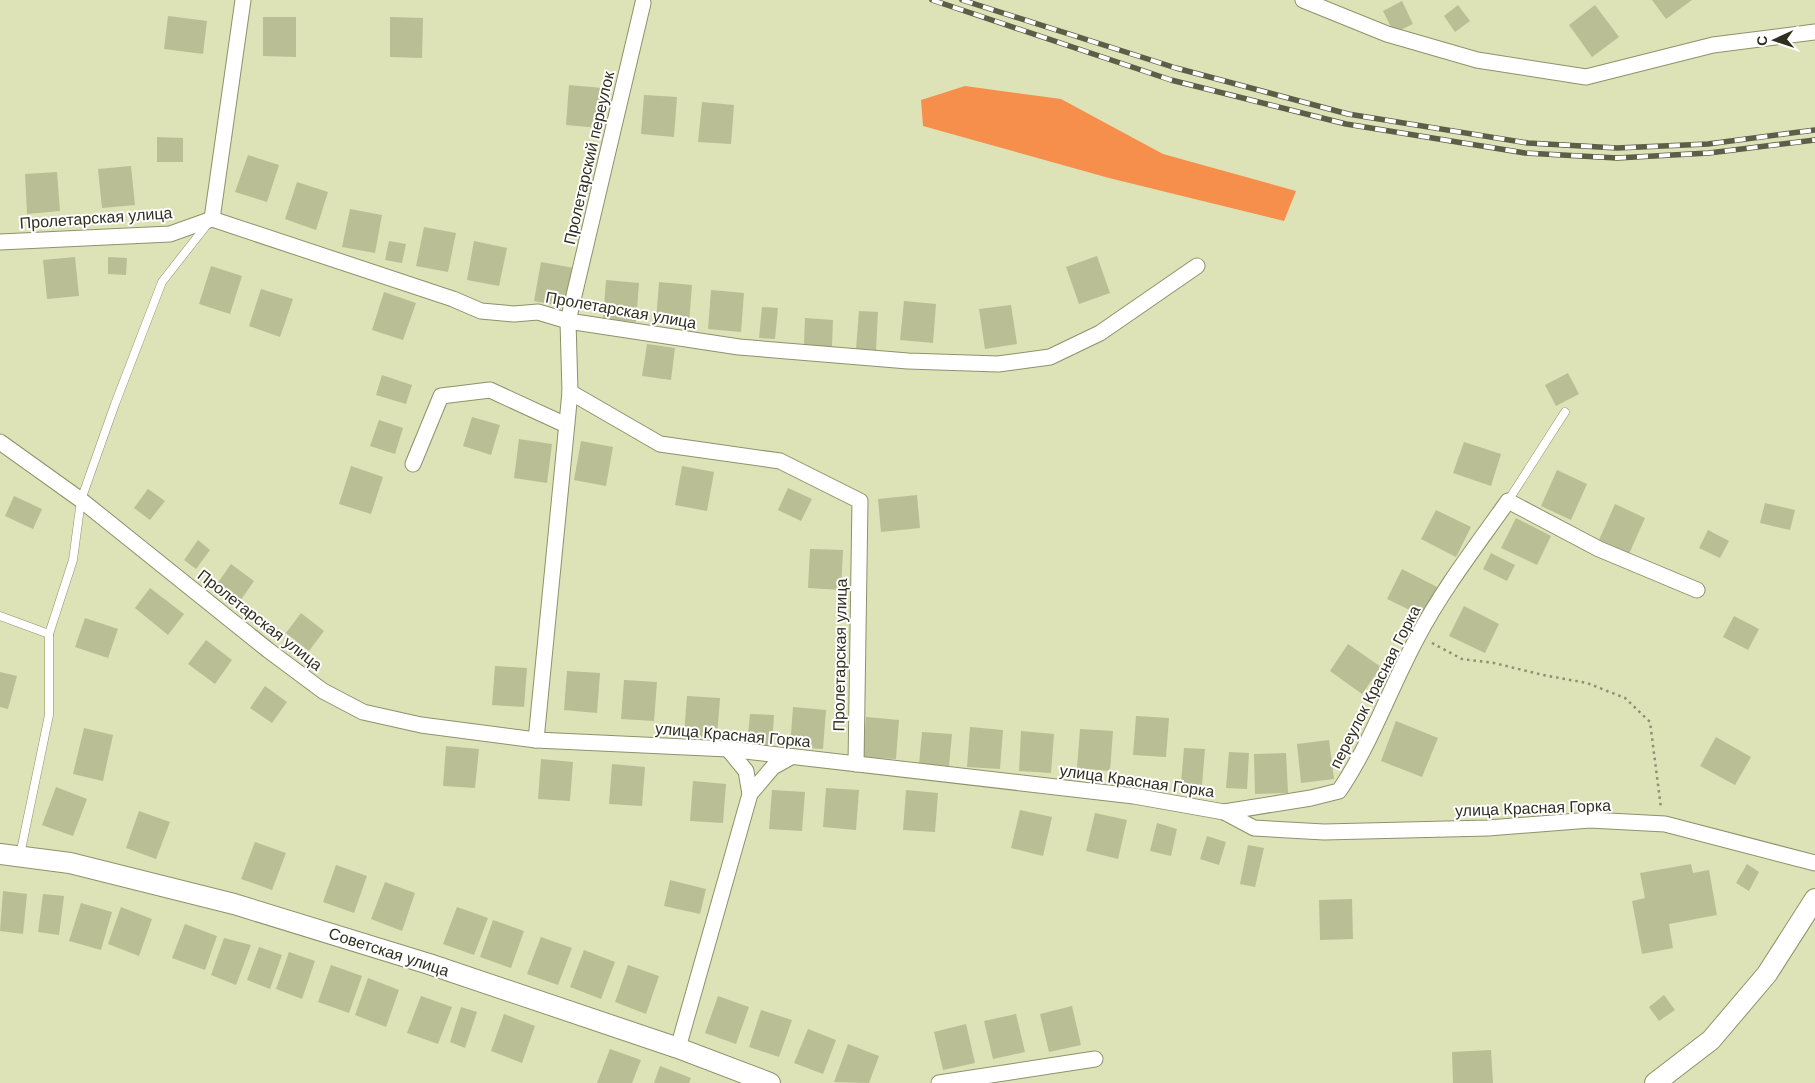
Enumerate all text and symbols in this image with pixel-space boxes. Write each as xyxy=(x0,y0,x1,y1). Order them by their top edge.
north arrow xyxy=(1750,15,1800,65)
text: С xyxy=(1754,35,1770,46)
street label: Пролетарский переулок xyxy=(561,69,617,246)
street label: Пролетарская улица xyxy=(19,204,173,232)
street label: Пролетарская улица xyxy=(544,288,698,332)
street label: Пролетарская улица xyxy=(195,566,326,674)
street label: Пролетарская улица xyxy=(830,578,850,732)
street label: переулок Красная Горка xyxy=(1326,603,1424,771)
street label: улица Красная Горка xyxy=(655,720,812,750)
street label: улица Красная Горка xyxy=(1059,762,1216,800)
street label: улица Красная Горка xyxy=(1455,797,1611,819)
street label: Советская улица xyxy=(327,925,451,980)

